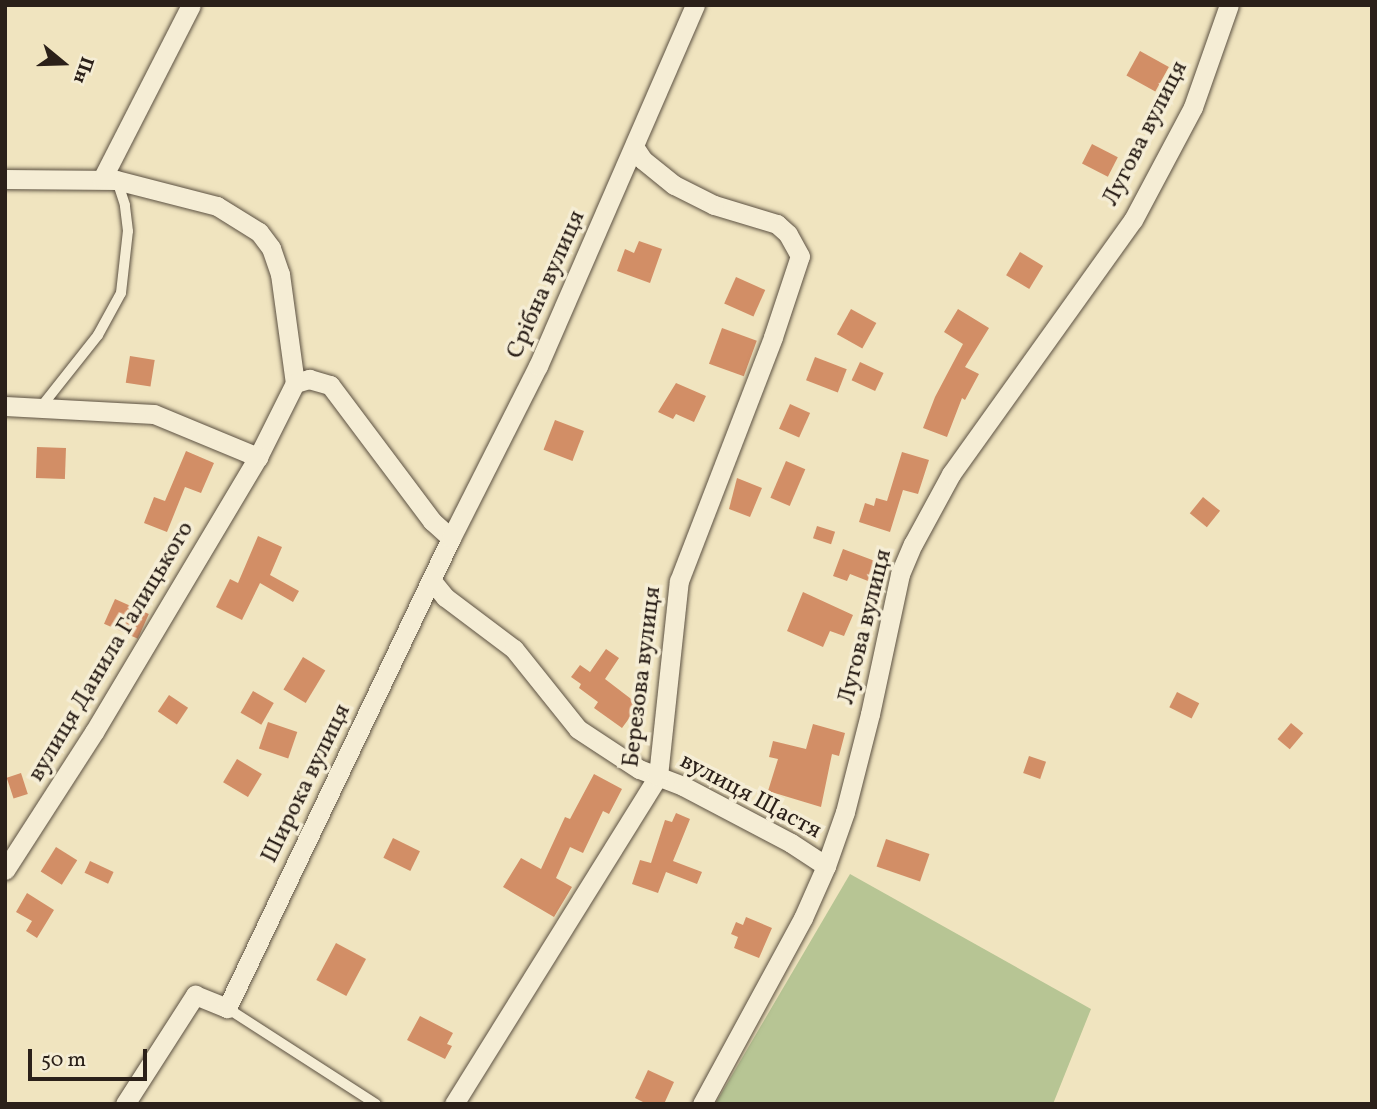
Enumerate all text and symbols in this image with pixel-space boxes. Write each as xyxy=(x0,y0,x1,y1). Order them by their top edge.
north arrow xyxy=(28,28,98,98)
text: Пн xyxy=(66,53,100,87)
street label: Лугова вулиця xyxy=(1097,57,1195,211)
street label: Срібна вулиця xyxy=(501,206,593,364)
street label: вулиця Данила Галицького xyxy=(23,517,201,787)
street label: Лугова вулиця xyxy=(833,546,899,708)
street label: Березова вулиця xyxy=(618,585,668,769)
street label: Широка вулиця xyxy=(256,700,358,868)
street label: вулиця Щастя xyxy=(674,748,826,846)
scale bar xyxy=(32,1036,150,1080)
text: 50 m xyxy=(41,1046,86,1075)

